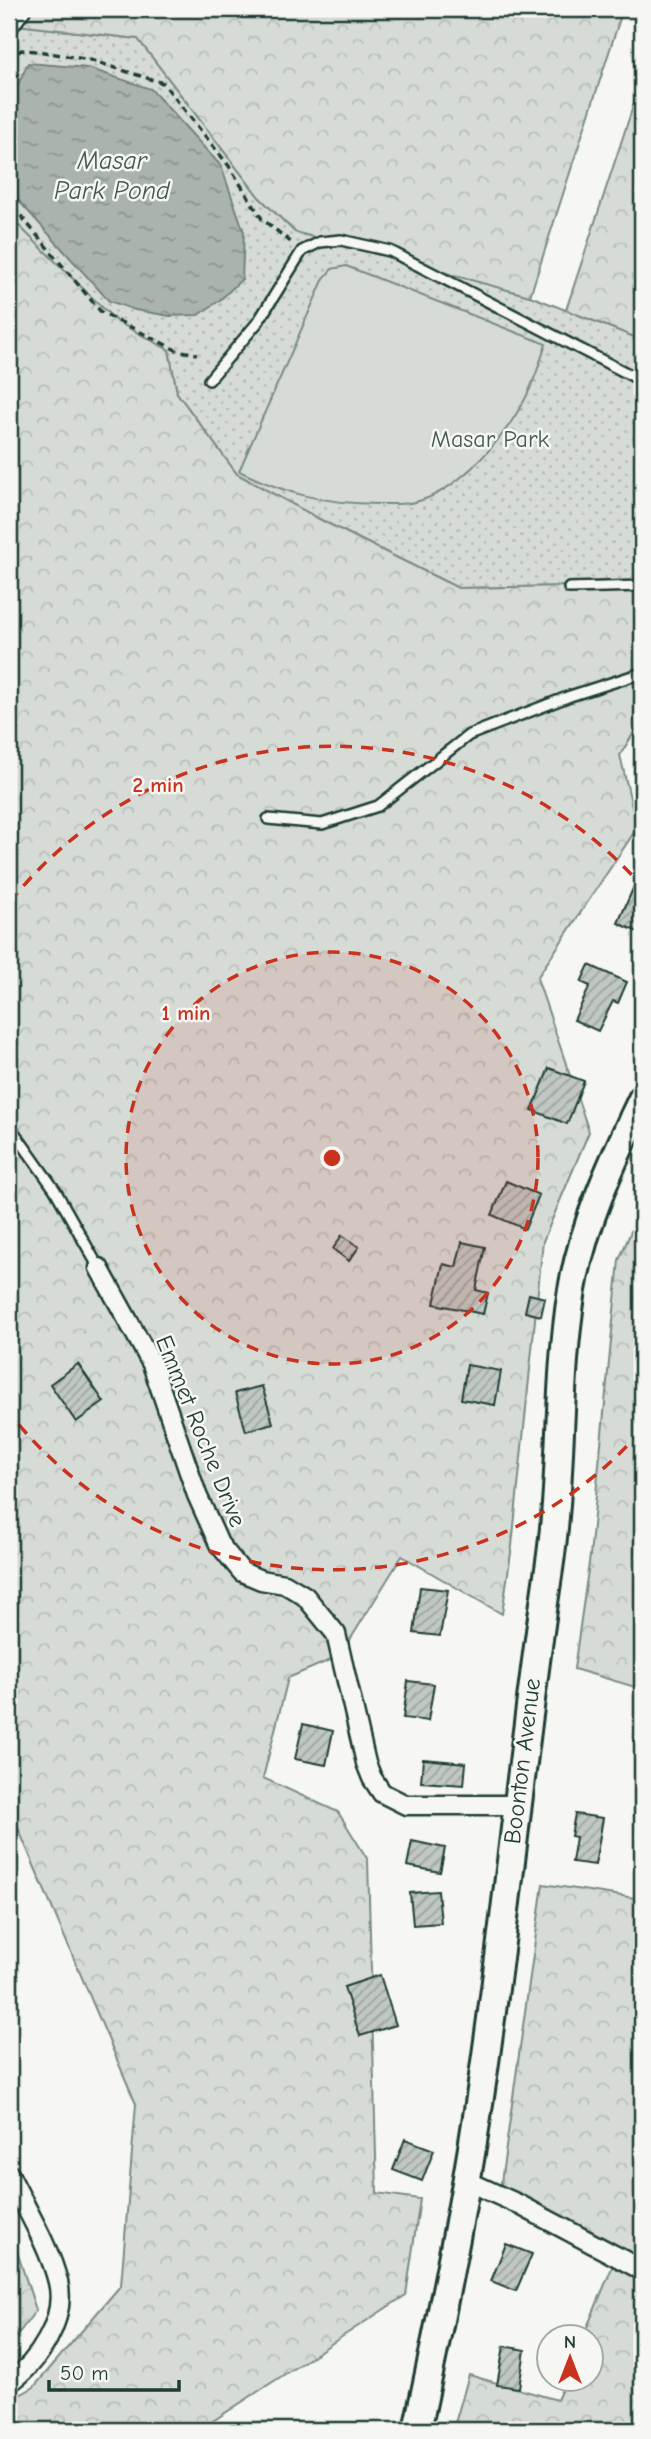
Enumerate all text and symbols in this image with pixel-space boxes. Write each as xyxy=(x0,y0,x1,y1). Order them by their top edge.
water label: Masar Park Pond xyxy=(54,146,171,206)
park label: Masar Park xyxy=(431,425,550,453)
text: 2 min xyxy=(132,773,184,797)
text: 1 min xyxy=(162,1001,210,1025)
centre of rings xyxy=(320,1146,344,1170)
street label: Emmet Roche Drive xyxy=(150,1331,252,1531)
street label: Boonton Avenue xyxy=(498,1677,546,1845)
north arrow xyxy=(536,2324,606,2394)
text: N xyxy=(564,2331,576,2353)
scale bar xyxy=(49,2348,178,2392)
text: 50 m xyxy=(60,2361,109,2385)

